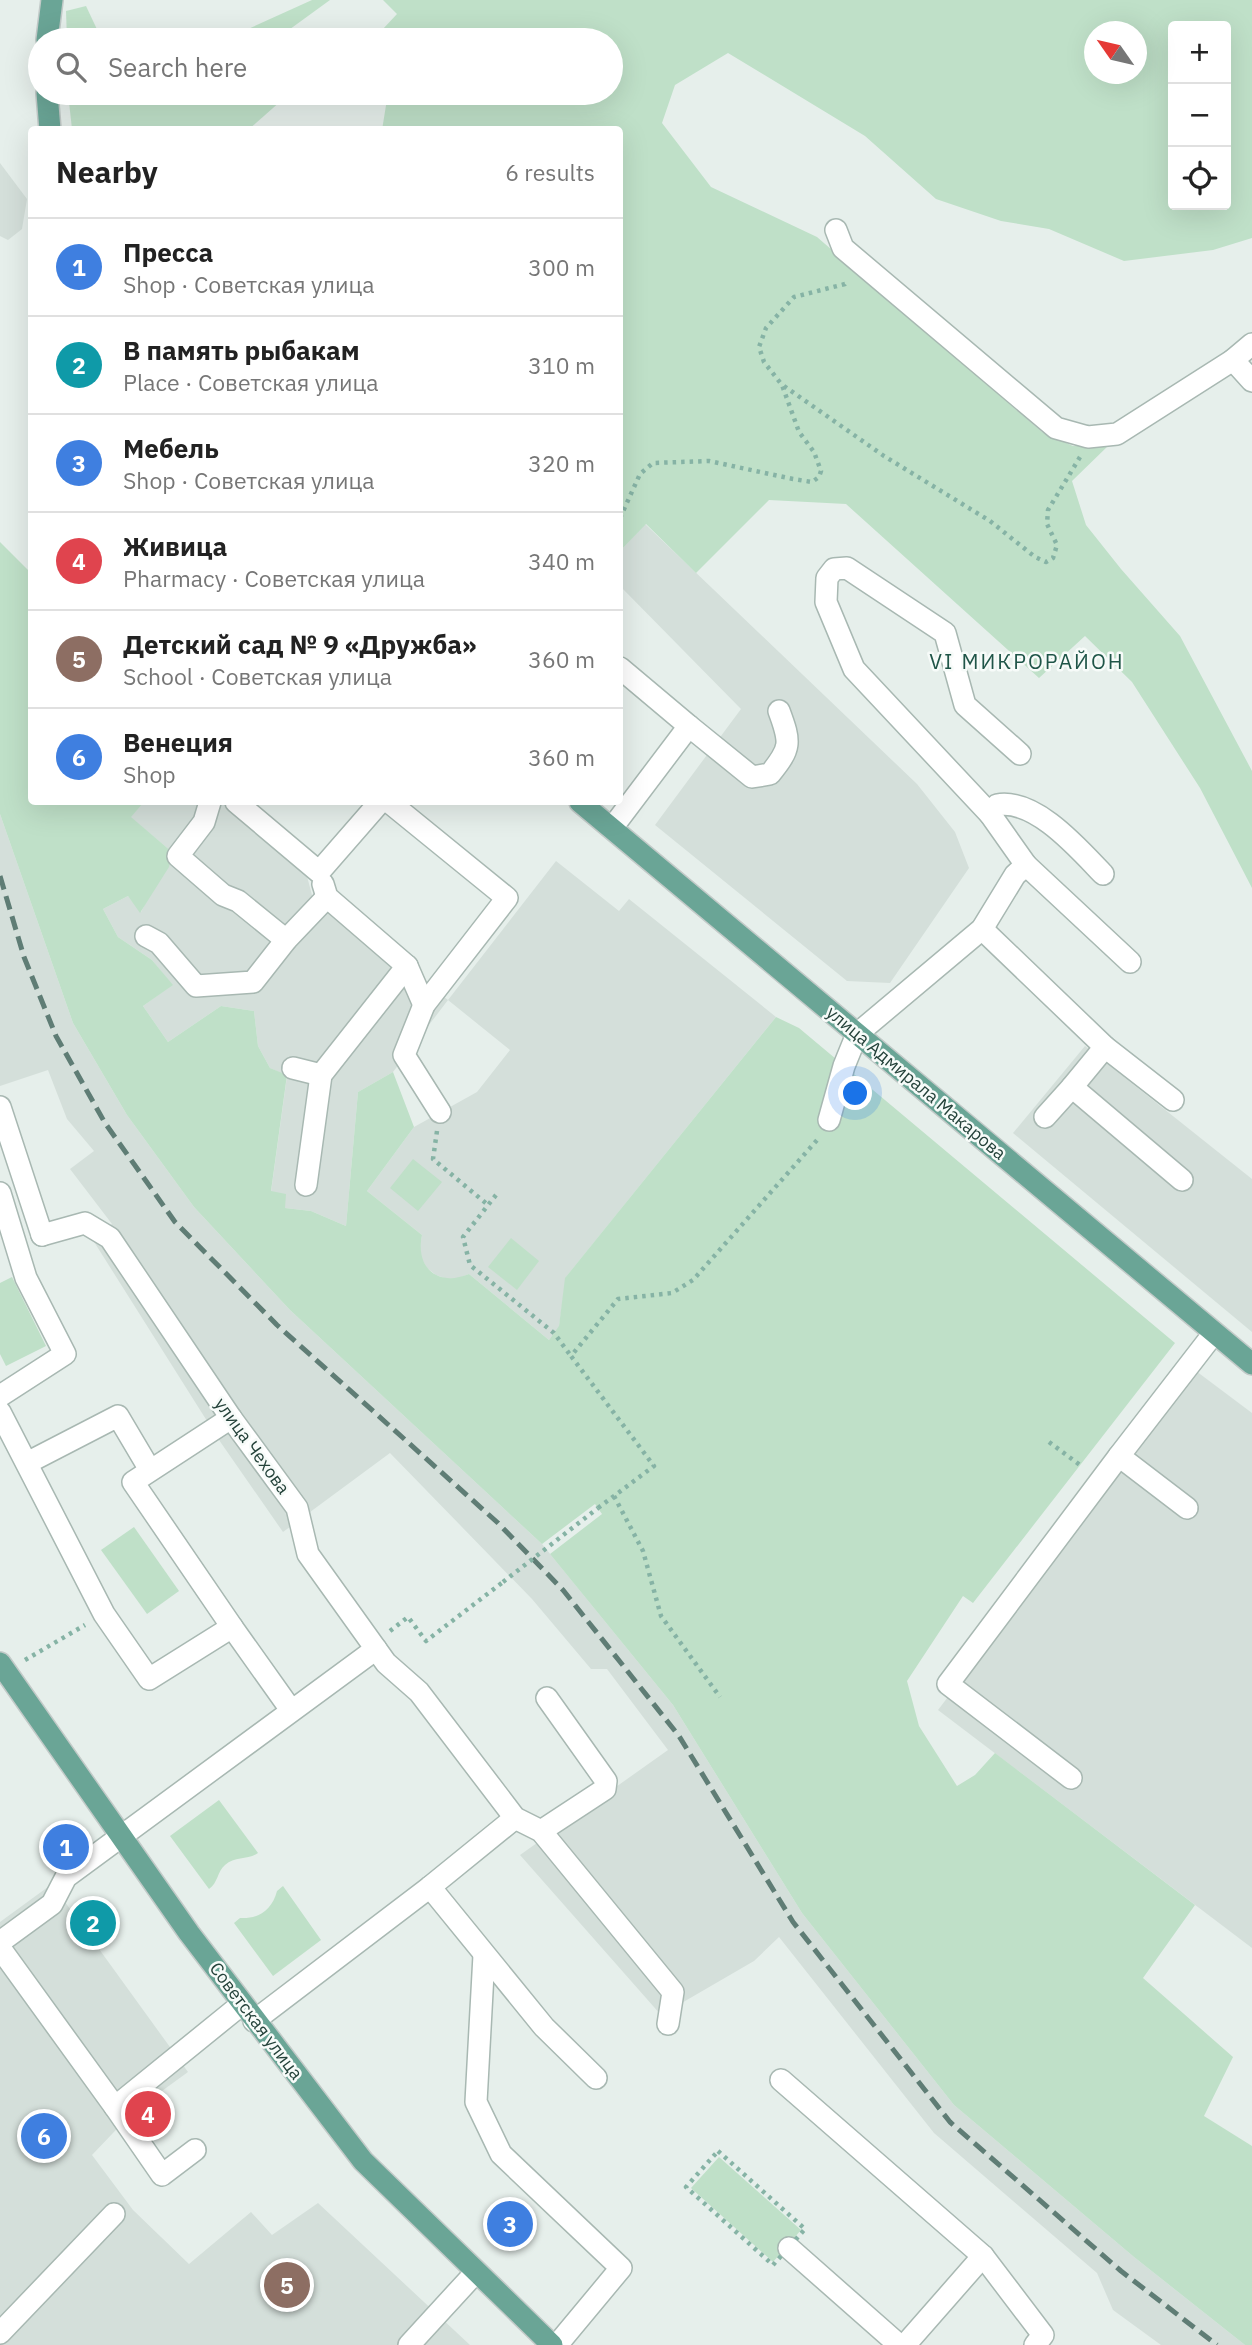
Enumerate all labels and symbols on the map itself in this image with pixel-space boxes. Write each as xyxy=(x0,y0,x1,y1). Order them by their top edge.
north arrow xyxy=(1084,21,1147,84)
district label: VI МИКРОРАЙОН xyxy=(929,647,1125,675)
street label: улица Адмирала Макарова xyxy=(822,1001,1011,1165)
your location xyxy=(838,1076,872,1110)
street label: улица Чехова xyxy=(210,1393,295,1499)
pin: 1 xyxy=(43,1821,89,1873)
pin: 2 xyxy=(70,1897,116,1949)
street label: Советская улица xyxy=(205,1957,308,2084)
pin: 4 xyxy=(125,2088,171,2140)
pin: 6 xyxy=(21,2110,67,2162)
pin: 3 xyxy=(487,2198,533,2250)
pin: 5 xyxy=(264,2259,310,2311)

